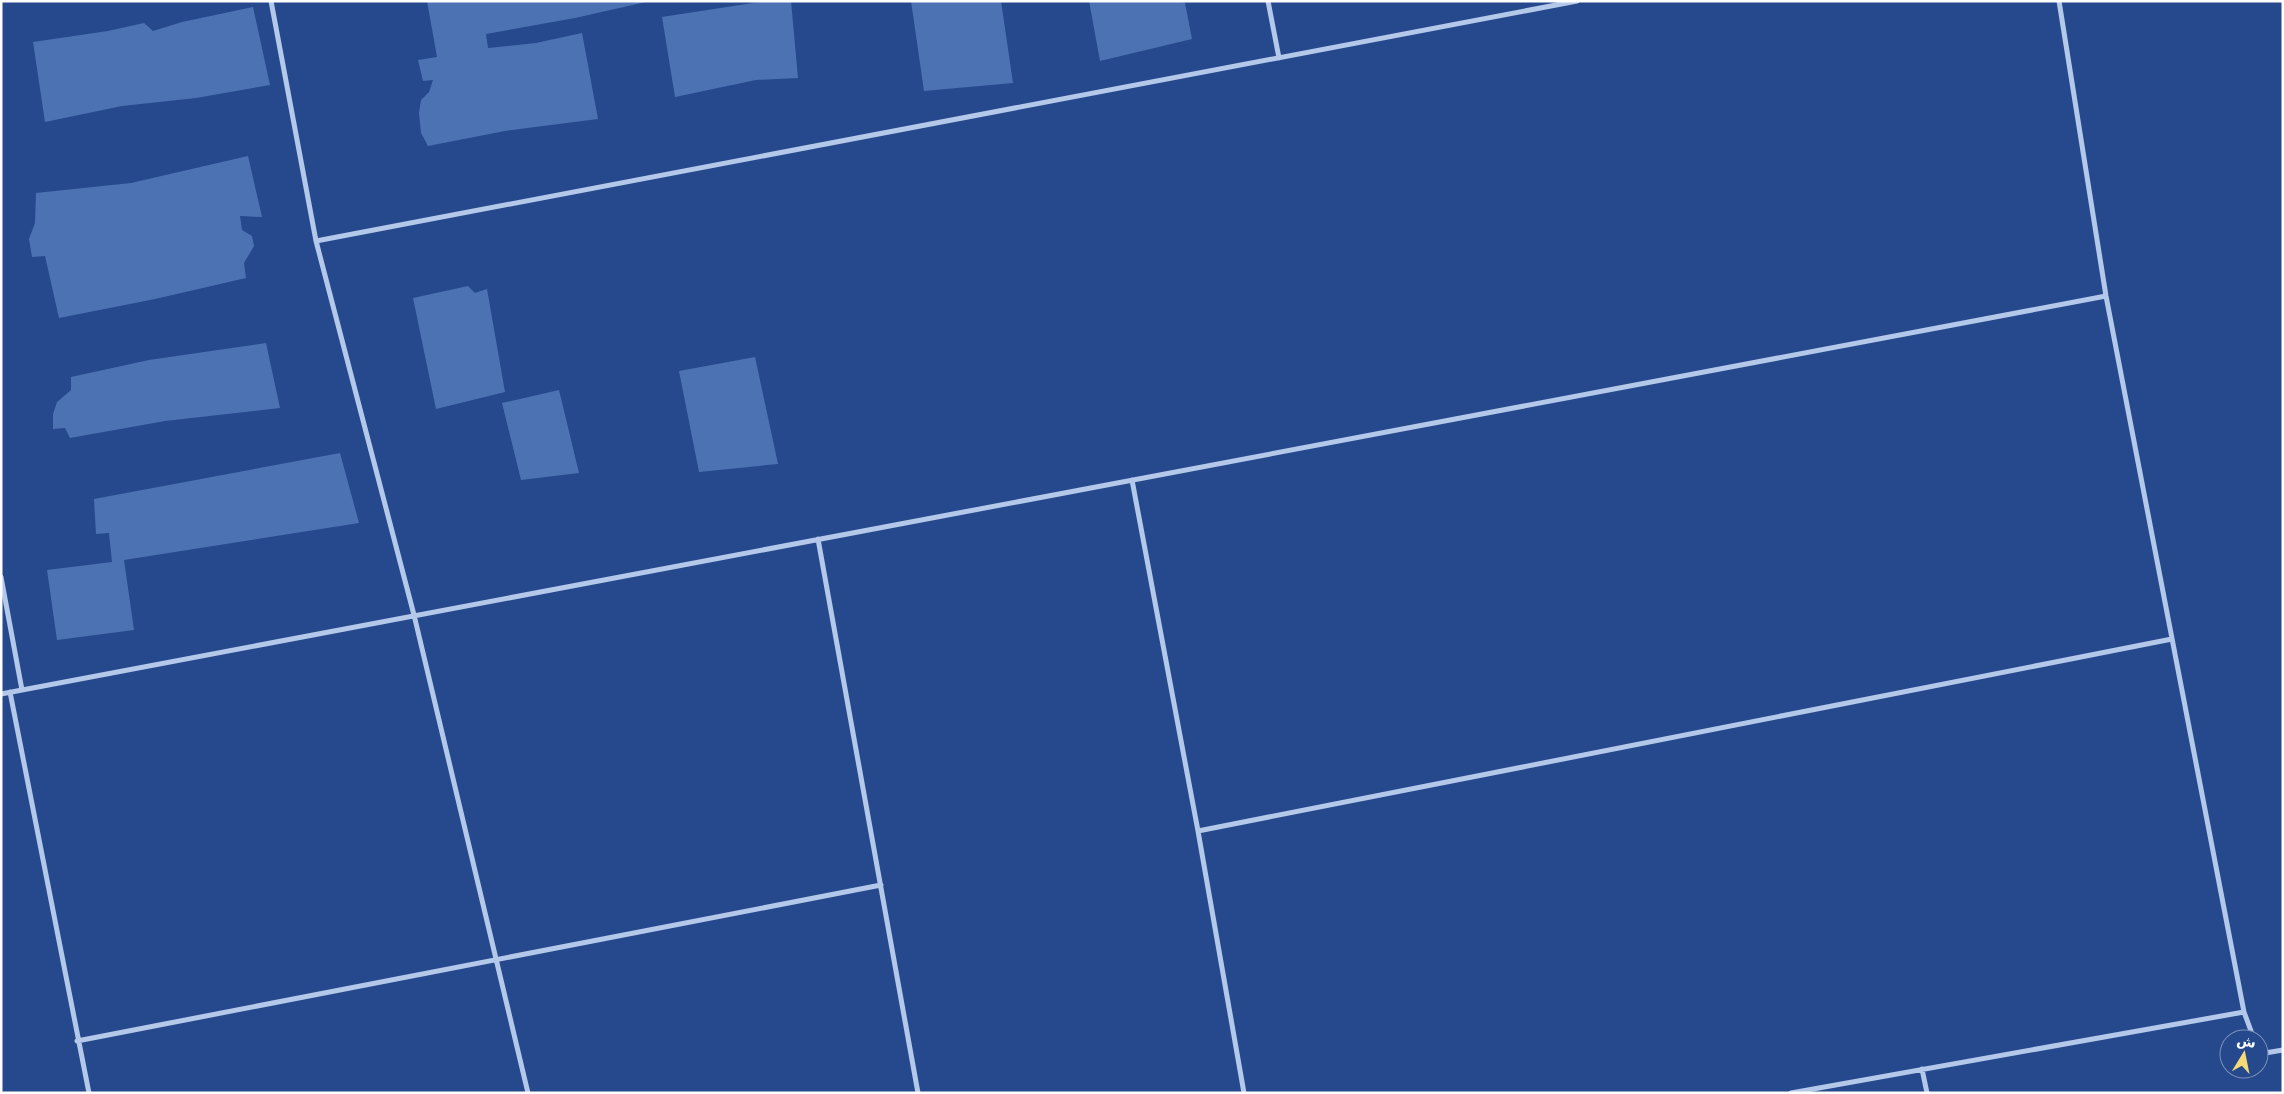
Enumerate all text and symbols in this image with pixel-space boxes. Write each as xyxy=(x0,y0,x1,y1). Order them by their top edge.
north arrow xyxy=(2219,1029,2269,1079)
text: ش xyxy=(2235,1032,2257,1051)

